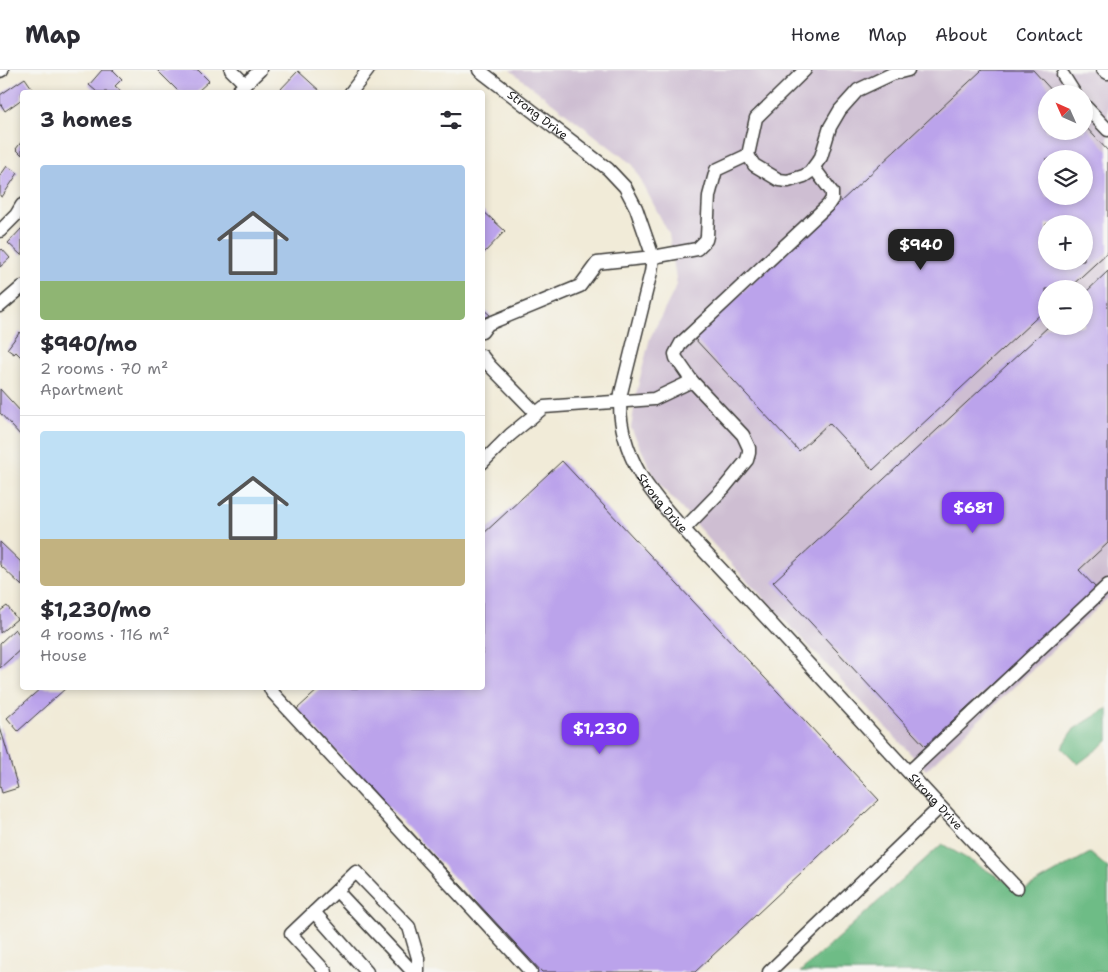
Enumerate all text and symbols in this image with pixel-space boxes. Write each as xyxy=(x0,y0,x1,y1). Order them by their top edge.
text: Map xyxy=(25,19,81,51)
text: Home xyxy=(791,23,840,47)
text: Map xyxy=(868,23,907,47)
text: About xyxy=(935,23,988,47)
text: Contact xyxy=(1016,23,1083,47)
north arrow xyxy=(1038,85,1092,140)
map controls xyxy=(1038,85,1093,335)
street label: Strong Drive xyxy=(504,87,571,144)
text: 3 homes xyxy=(40,106,132,134)
icon: filters xyxy=(437,106,465,134)
button: layers xyxy=(1038,150,1093,205)
icon: home xyxy=(208,198,298,288)
button: + xyxy=(1038,215,1093,270)
pin: $940 xyxy=(891,228,951,271)
text: $940 xyxy=(899,234,943,255)
button: − xyxy=(1038,280,1093,335)
text: $940/mo xyxy=(40,330,137,358)
text: 2 rooms · 70 m² xyxy=(40,358,168,379)
text: Apartment xyxy=(40,379,123,400)
icon: home xyxy=(208,463,298,553)
street label: Strong Drive xyxy=(633,470,691,537)
pin: $681 xyxy=(943,492,1003,534)
text: $681 xyxy=(953,497,993,518)
text: $1,230/mo xyxy=(40,596,151,624)
text: 4 rooms · 116 m² xyxy=(40,624,170,645)
text: House xyxy=(40,645,87,666)
pin: $1,230 xyxy=(559,712,641,755)
text: $1,230 xyxy=(573,718,627,739)
street label: Strong Drive xyxy=(905,770,966,834)

